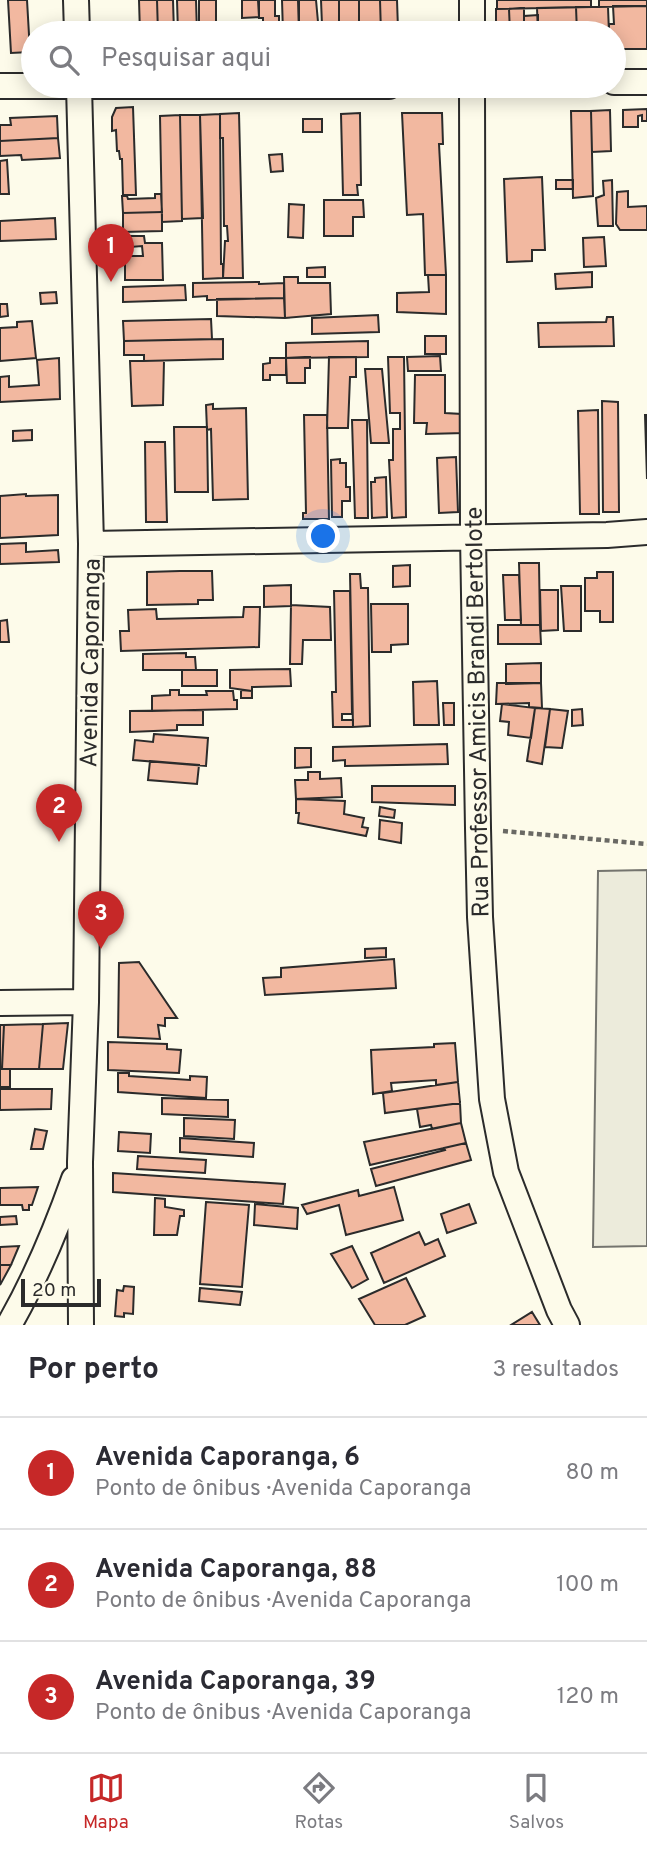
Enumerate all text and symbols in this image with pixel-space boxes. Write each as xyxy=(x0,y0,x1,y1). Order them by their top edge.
search box xyxy=(21,21,626,98)
icon: search xyxy=(45,41,83,79)
text: Pesquisar aqui xyxy=(101,43,271,76)
pin: 1 xyxy=(88,224,134,282)
street label: Rua Professor Amicis Brandi Bertolote xyxy=(460,506,498,918)
your location xyxy=(306,519,340,553)
street label: Avenida Caporanga xyxy=(75,558,109,768)
pin: 2 xyxy=(36,784,82,842)
pin: 3 xyxy=(78,891,124,949)
scale bar xyxy=(21,1276,102,1308)
text: 20 m xyxy=(32,1279,76,1303)
text: Por perto xyxy=(28,1352,159,1389)
text: 3 resultados xyxy=(492,1356,619,1385)
text: Avenida Caporanga, 6 xyxy=(95,1442,360,1475)
text: 1 xyxy=(46,1459,56,1488)
text: 80 m xyxy=(566,1459,619,1488)
text: Ponto de ônibus · Avenida Caporanga xyxy=(95,1475,471,1504)
text: Avenida Caporanga, 88 xyxy=(95,1554,377,1587)
text: 2 xyxy=(44,1571,58,1600)
text: 100 m xyxy=(556,1571,619,1600)
text: Ponto de ônibus · Avenida Caporanga xyxy=(95,1587,471,1616)
text: Avenida Caporanga, 39 xyxy=(95,1666,376,1699)
text: 3 xyxy=(44,1683,58,1712)
text: 120 m xyxy=(557,1683,619,1712)
text: Ponto de ônibus · Avenida Caporanga xyxy=(95,1699,471,1728)
tab: Mapa xyxy=(83,1769,129,1835)
tab: Rotas xyxy=(295,1769,343,1835)
tab: Salvos xyxy=(509,1769,564,1835)

